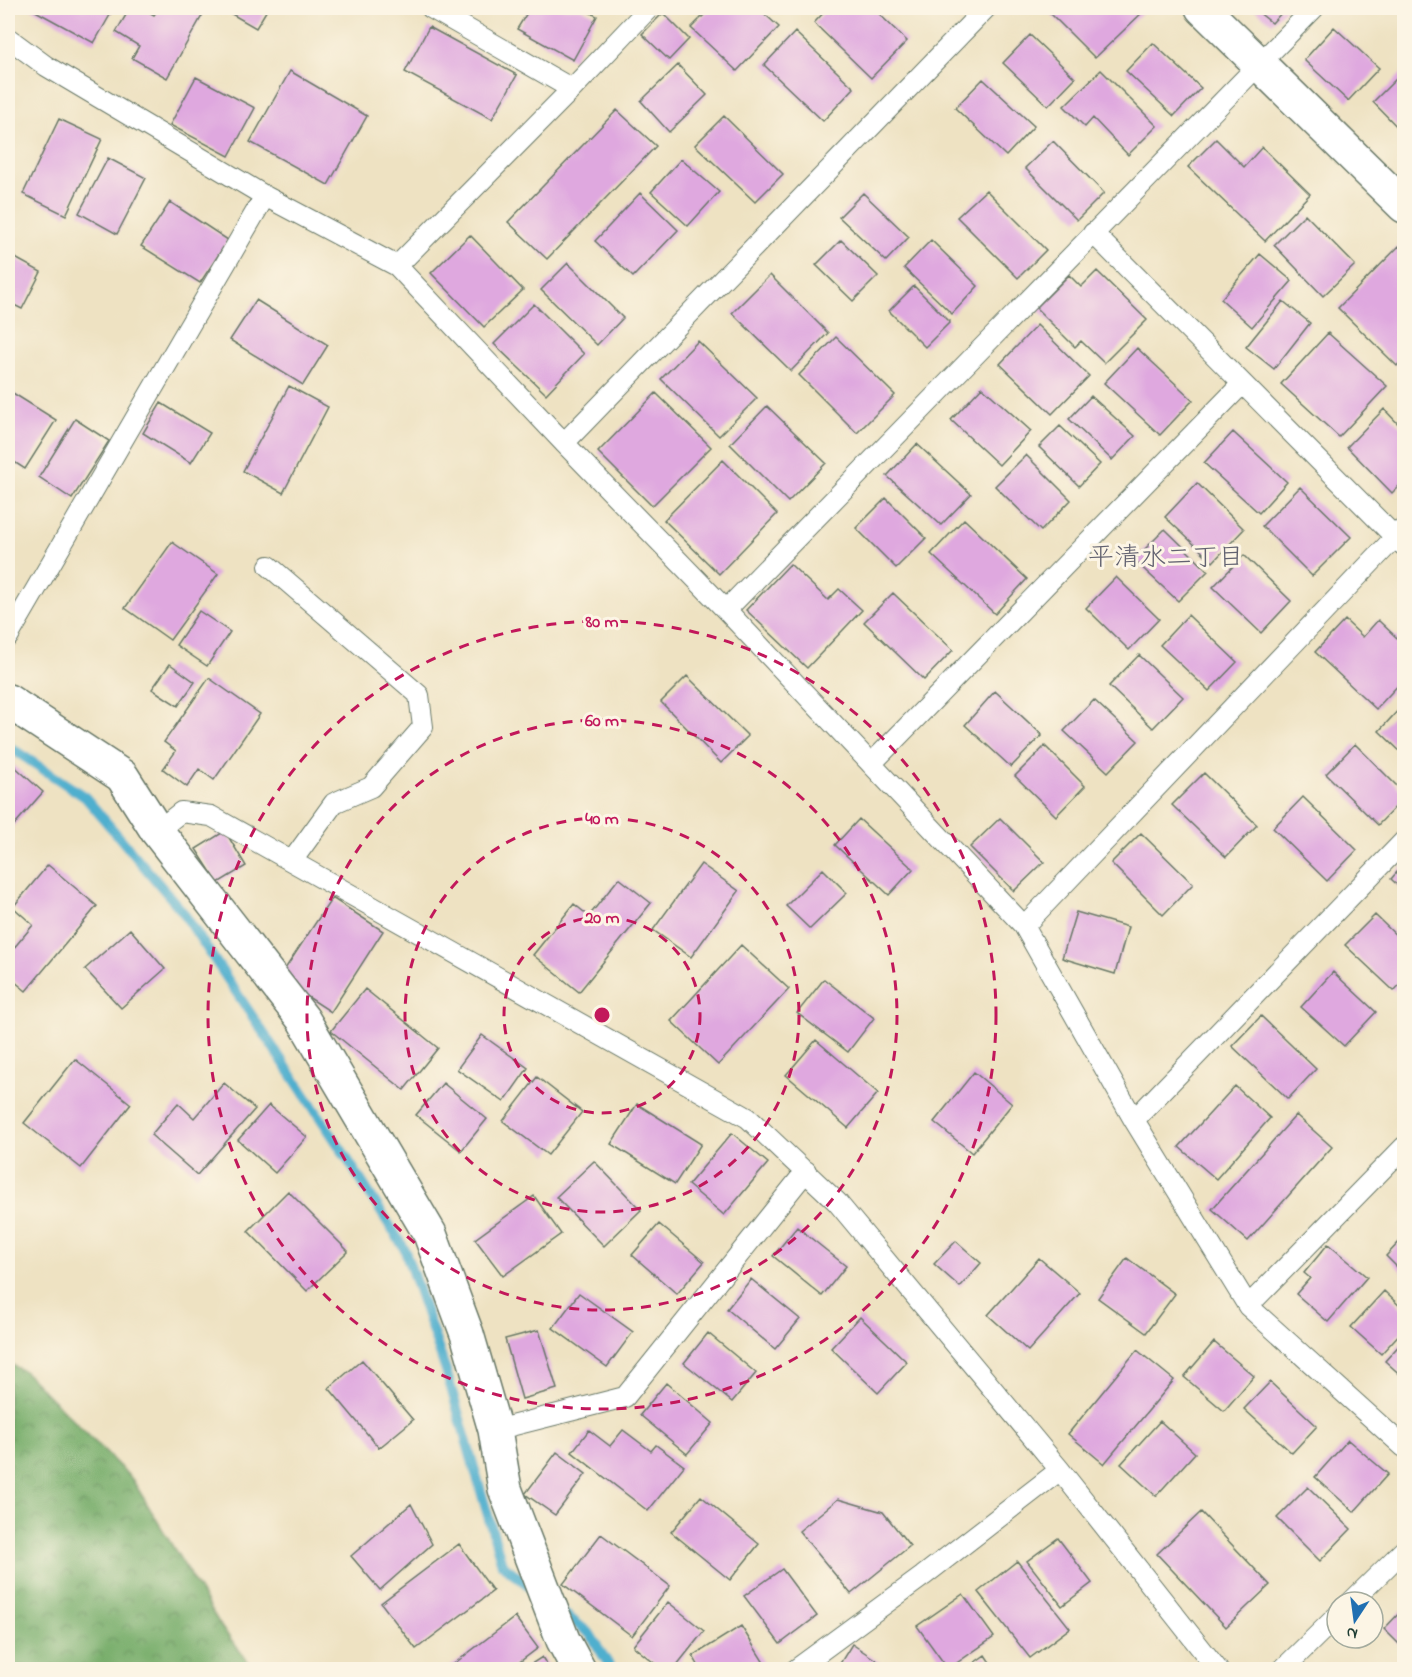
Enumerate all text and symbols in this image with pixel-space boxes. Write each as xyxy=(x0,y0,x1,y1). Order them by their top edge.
district label: 平清水二丁目 xyxy=(1088,540,1244,578)
text: 80 m xyxy=(585,610,619,636)
text: 60 m xyxy=(585,709,619,735)
text: 40 m xyxy=(585,807,619,833)
text: 20 m xyxy=(583,906,620,932)
centre of rings xyxy=(592,1005,612,1025)
north arrow xyxy=(1325,1590,1385,1650)
text: N xyxy=(1344,1620,1360,1646)

